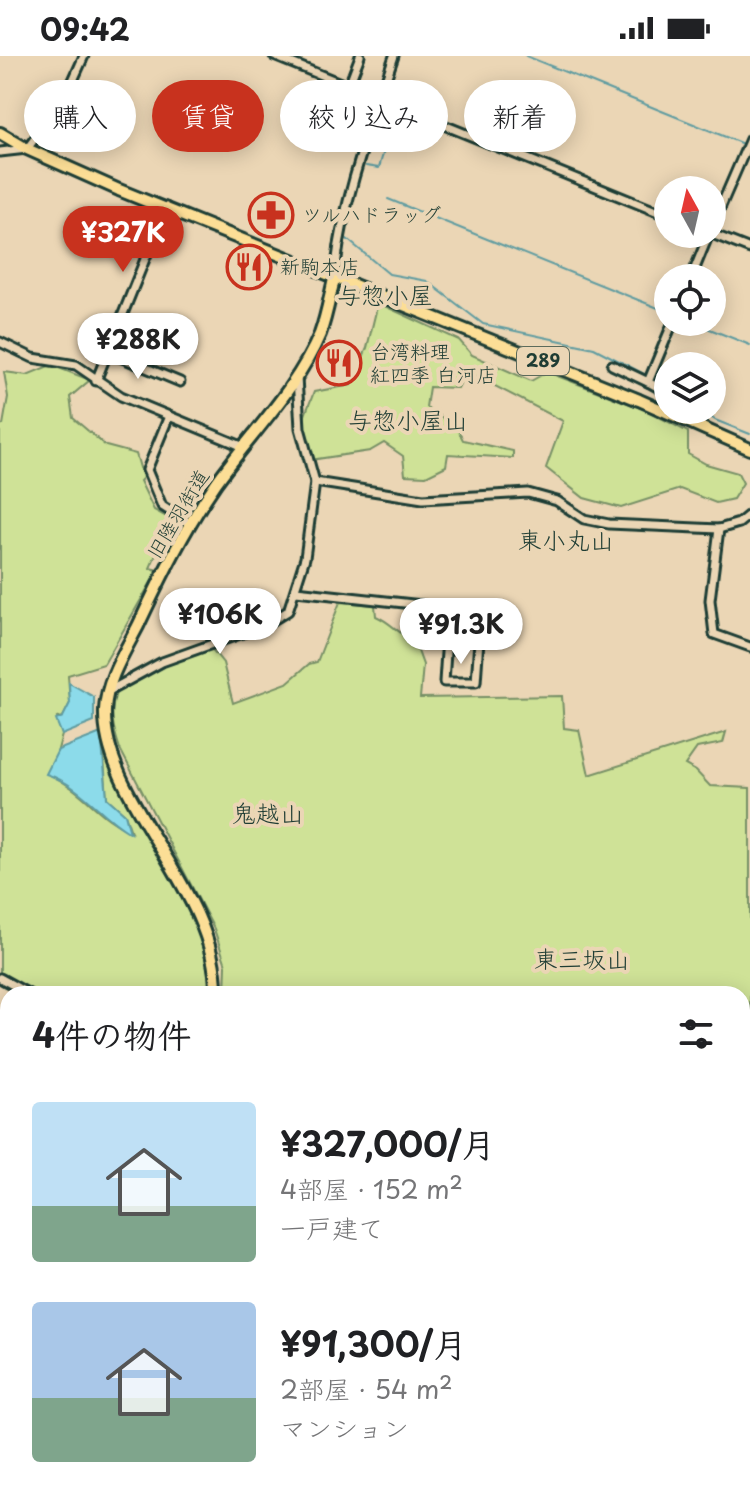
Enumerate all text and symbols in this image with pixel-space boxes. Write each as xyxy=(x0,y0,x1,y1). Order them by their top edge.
text: 09:42 xyxy=(40,6,130,51)
chip: 購入 xyxy=(24,80,136,152)
chip: 賃貸 xyxy=(152,80,264,152)
chip: 絞り込み xyxy=(280,80,448,152)
chip: 新着 xyxy=(464,80,576,152)
north arrow xyxy=(654,176,726,248)
map controls xyxy=(654,176,726,424)
pharmacy icon: ツルハドラッグ xyxy=(247,191,295,239)
place label: ツルハドラッグ xyxy=(302,199,441,229)
pin: ¥327K xyxy=(67,206,179,274)
text: ¥327K xyxy=(81,212,165,251)
restaurant icon: 新駒本店 xyxy=(225,243,273,291)
place label: 新駒本店 xyxy=(280,251,360,281)
button: locate xyxy=(654,264,726,336)
district label: 与惣小屋 xyxy=(337,276,433,312)
pin: ¥288K xyxy=(82,313,194,381)
text: ¥288K xyxy=(95,319,181,358)
place label: 台湾料理 紅四季 白河店 xyxy=(370,336,497,389)
restaurant icon: 台湾料理 紅四季 白河店 xyxy=(315,339,363,387)
road number: 289 xyxy=(517,347,569,375)
button: layers xyxy=(654,352,726,424)
district label: 与惣小屋山 xyxy=(348,401,468,437)
street label: 旧陸羽街道 xyxy=(139,463,216,564)
district label: 東小丸山 xyxy=(518,521,614,557)
pin: ¥106K xyxy=(164,588,276,656)
text: ¥106K xyxy=(177,594,263,633)
pin: ¥91.3K xyxy=(396,598,526,666)
text: ¥91.3K xyxy=(418,604,504,643)
district label: 鬼越山 xyxy=(232,794,304,830)
district label: 東三坂山 xyxy=(534,940,630,976)
text: 4件の物件 xyxy=(32,1008,191,1060)
icon: filters xyxy=(674,1012,718,1056)
text: ¥327,000/月 xyxy=(280,1117,495,1169)
icon: home xyxy=(96,1134,192,1230)
text: 4部屋 · 152 m² xyxy=(280,1169,463,1208)
text: 一戸建て xyxy=(280,1208,384,1247)
text: ¥91,300/月 xyxy=(280,1317,467,1369)
icon: home xyxy=(96,1334,192,1430)
text: 2部屋 · 54 m² xyxy=(280,1369,453,1408)
text: マンション xyxy=(280,1408,409,1447)

